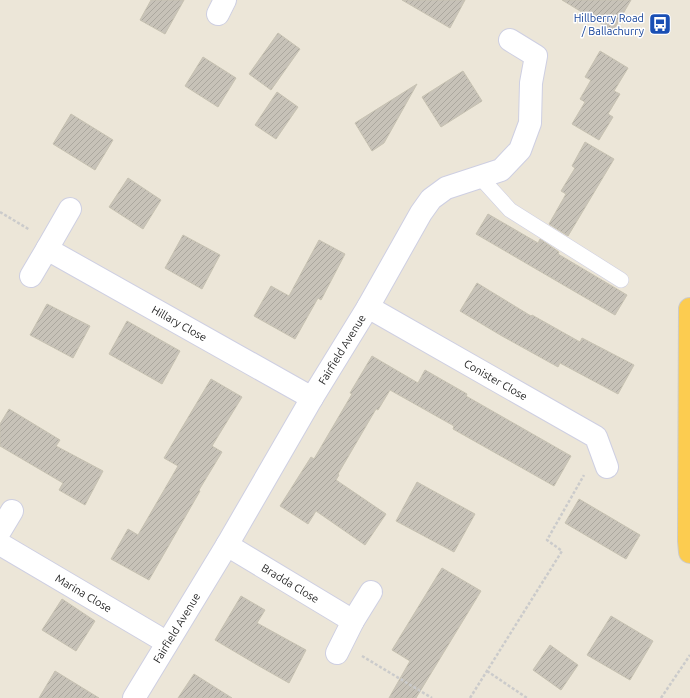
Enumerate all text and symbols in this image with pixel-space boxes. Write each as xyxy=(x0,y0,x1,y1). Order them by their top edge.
bus stop icon: Hillberry Road / Ballachurry xyxy=(647,11,673,37)
place label: Hillberry Road / Ballachurry xyxy=(574,12,645,37)
street label: Hillary Close xyxy=(150,303,209,344)
street label: Fairfield Avenue xyxy=(316,312,368,386)
street label: Conister Close xyxy=(462,357,529,403)
street label: Bradda Close xyxy=(260,561,321,605)
street label: Marina Close xyxy=(53,572,114,615)
street label: Fairfield Avenue xyxy=(151,591,202,665)

